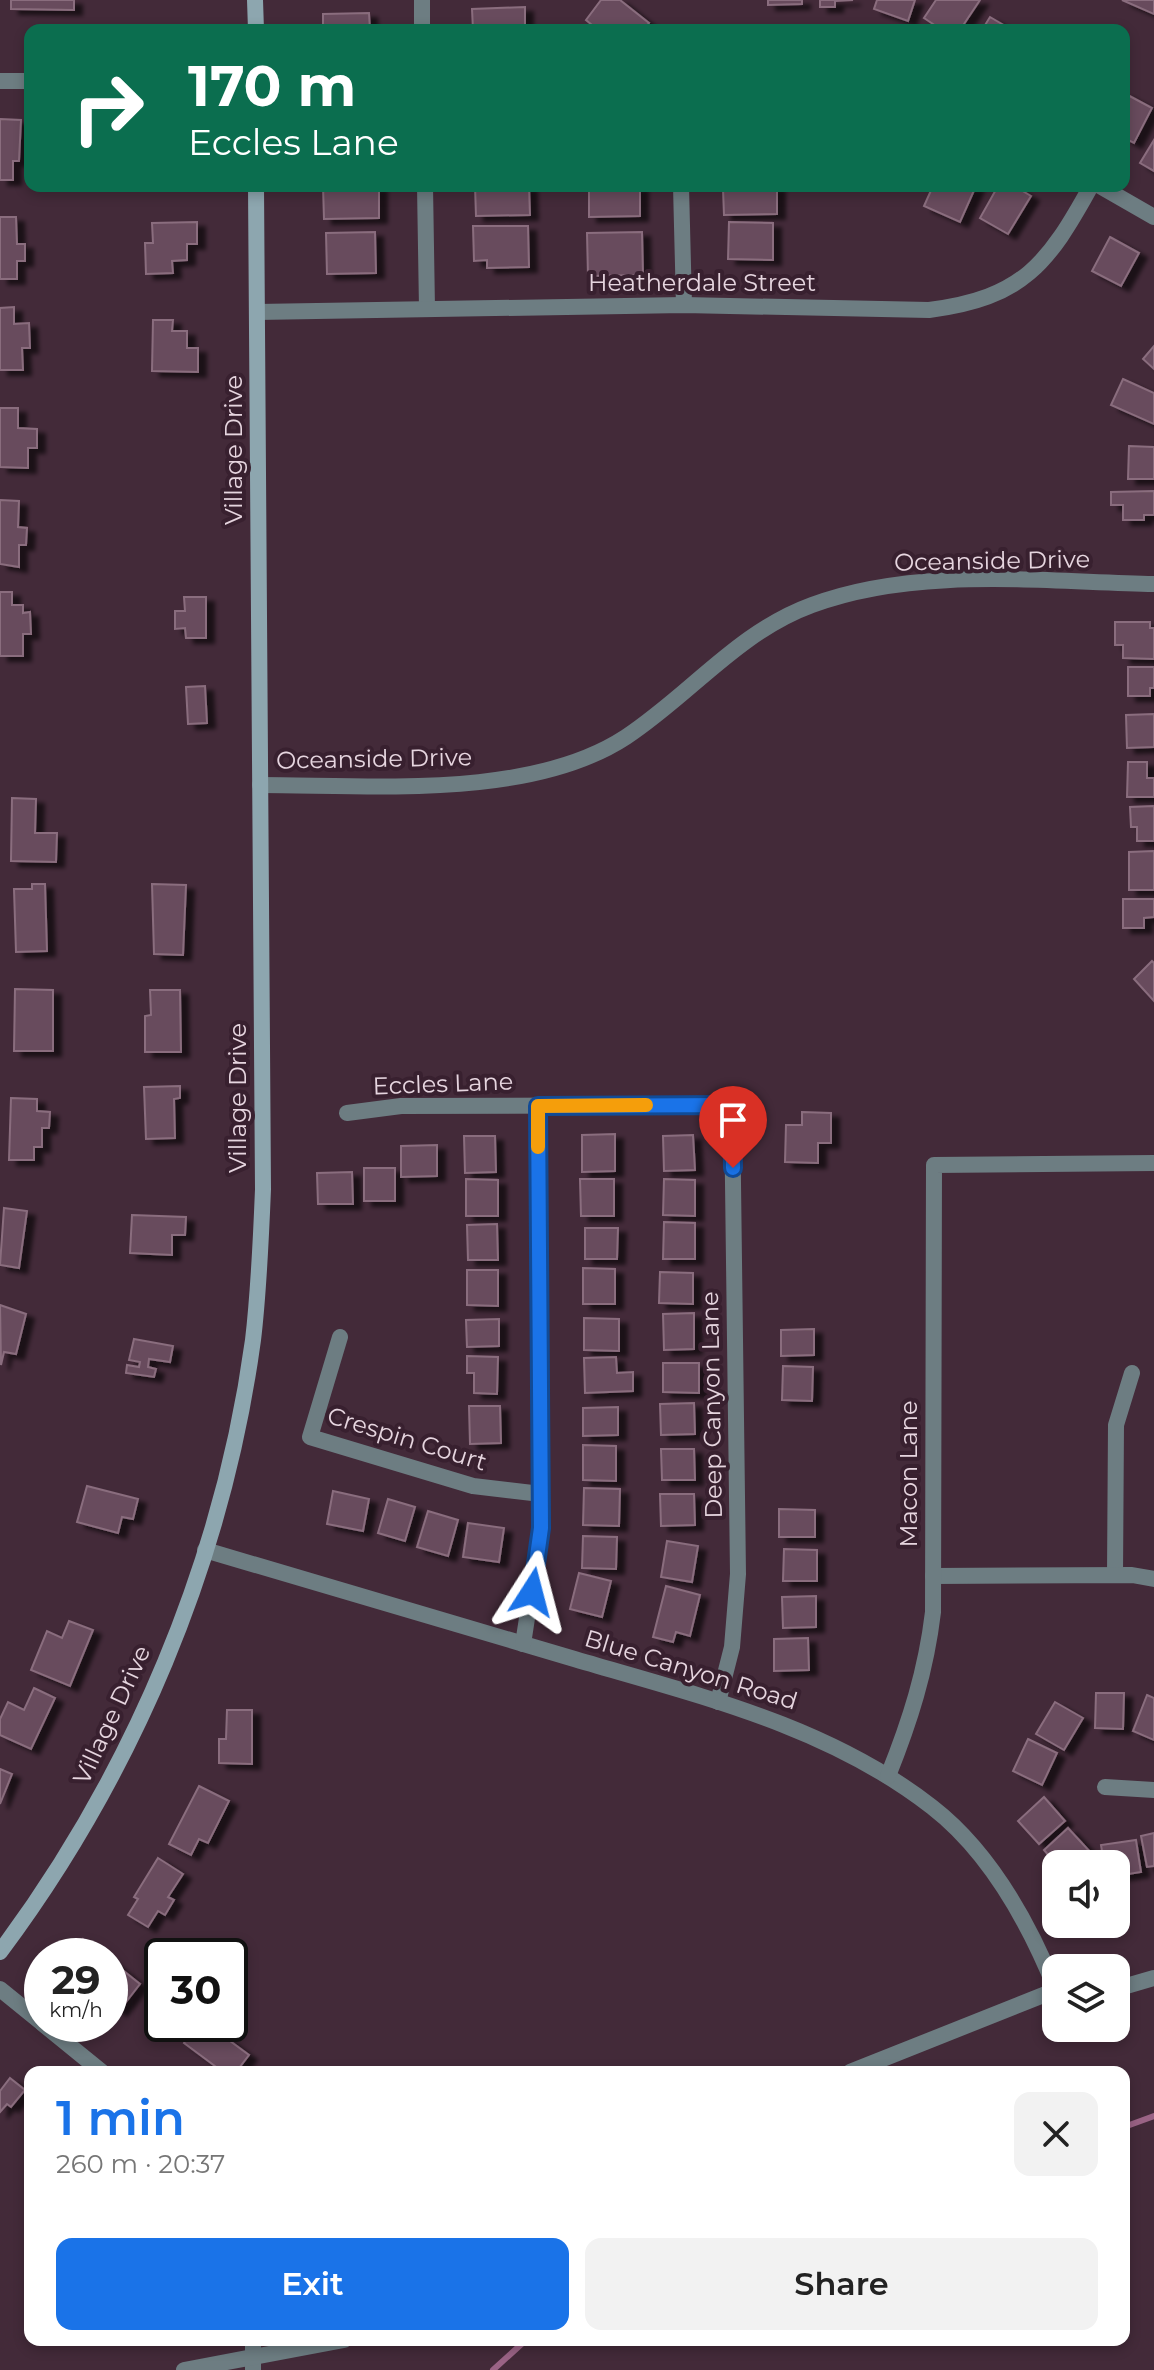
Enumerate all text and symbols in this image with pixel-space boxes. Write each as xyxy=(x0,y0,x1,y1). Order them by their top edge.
text: 170 m xyxy=(188,52,356,120)
icon: right xyxy=(56,56,160,160)
text: Eccles Lane xyxy=(188,120,399,164)
street label: Heatherdale Street xyxy=(588,268,816,297)
street label: Village Drive xyxy=(219,375,248,525)
street label: Oceanside Drive xyxy=(894,544,1090,577)
street label: Oceanside Drive xyxy=(276,742,472,775)
street label: Village Drive xyxy=(223,1023,252,1173)
street label: Eccles Lane xyxy=(372,1067,514,1100)
pin xyxy=(699,1086,767,1168)
icon: arrive xyxy=(711,1098,755,1142)
street label: Deep Canyon Lane xyxy=(695,1291,728,1519)
street label: Crespin Court xyxy=(324,1401,491,1477)
street label: Macon Lane xyxy=(894,1401,923,1547)
position arrow xyxy=(490,1550,574,1634)
street label: Blue Canyon Road xyxy=(581,1623,801,1716)
street label: Village Drive xyxy=(67,1641,156,1789)
map controls xyxy=(1042,1850,1130,2042)
button: sound xyxy=(1042,1850,1130,1938)
speed limit sign: 30 xyxy=(144,1938,248,2042)
button: layers xyxy=(1042,1954,1130,2042)
text: 29 xyxy=(51,1955,101,2004)
text: km/h xyxy=(49,1998,103,2022)
text: 1 min xyxy=(56,2089,185,2147)
button: close xyxy=(1014,2092,1098,2176)
text: 260 m · 20:37 xyxy=(56,2148,225,2180)
button: Exit xyxy=(56,2238,569,2330)
button: Share xyxy=(585,2238,1098,2330)

